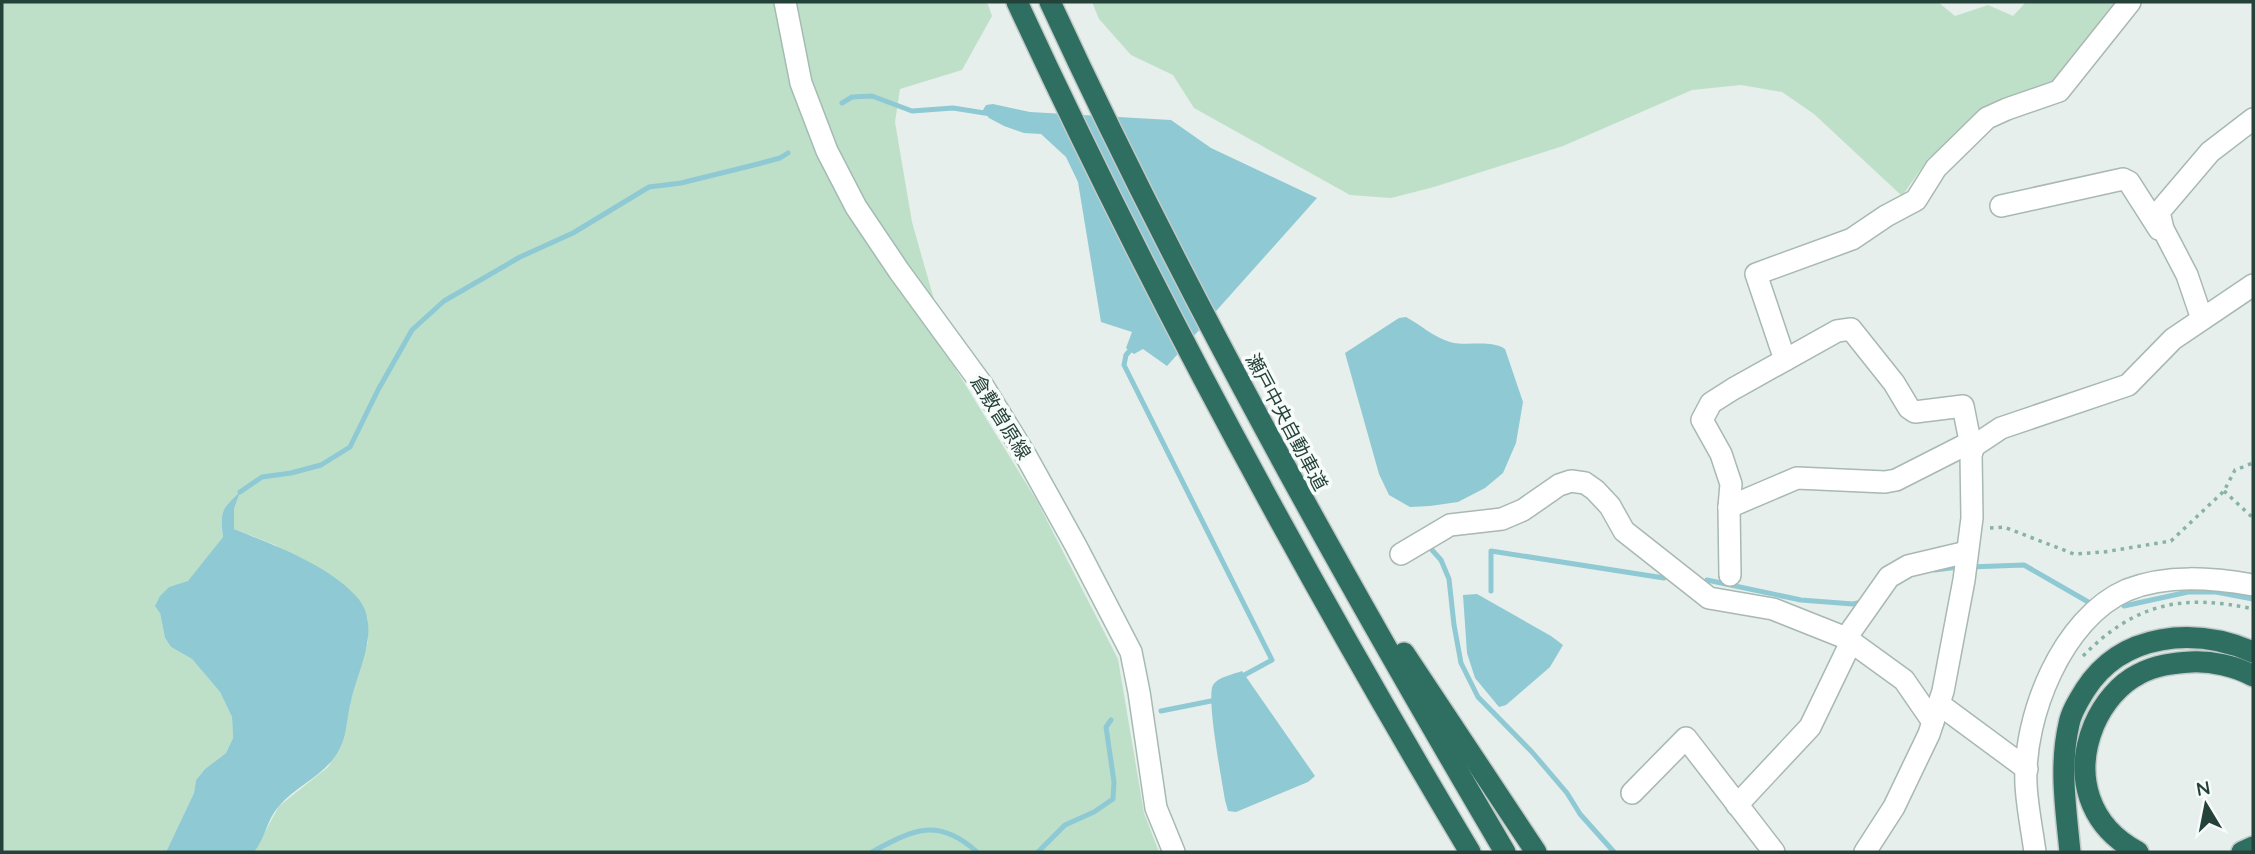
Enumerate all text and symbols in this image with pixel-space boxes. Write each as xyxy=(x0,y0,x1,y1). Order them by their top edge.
street label: 瀬戸中央自動車道 xyxy=(1241,349,1333,495)
street label: 倉敷曽原線 xyxy=(966,370,1036,464)
north arrow xyxy=(2171,770,2241,840)
text: N xyxy=(2194,775,2212,801)

